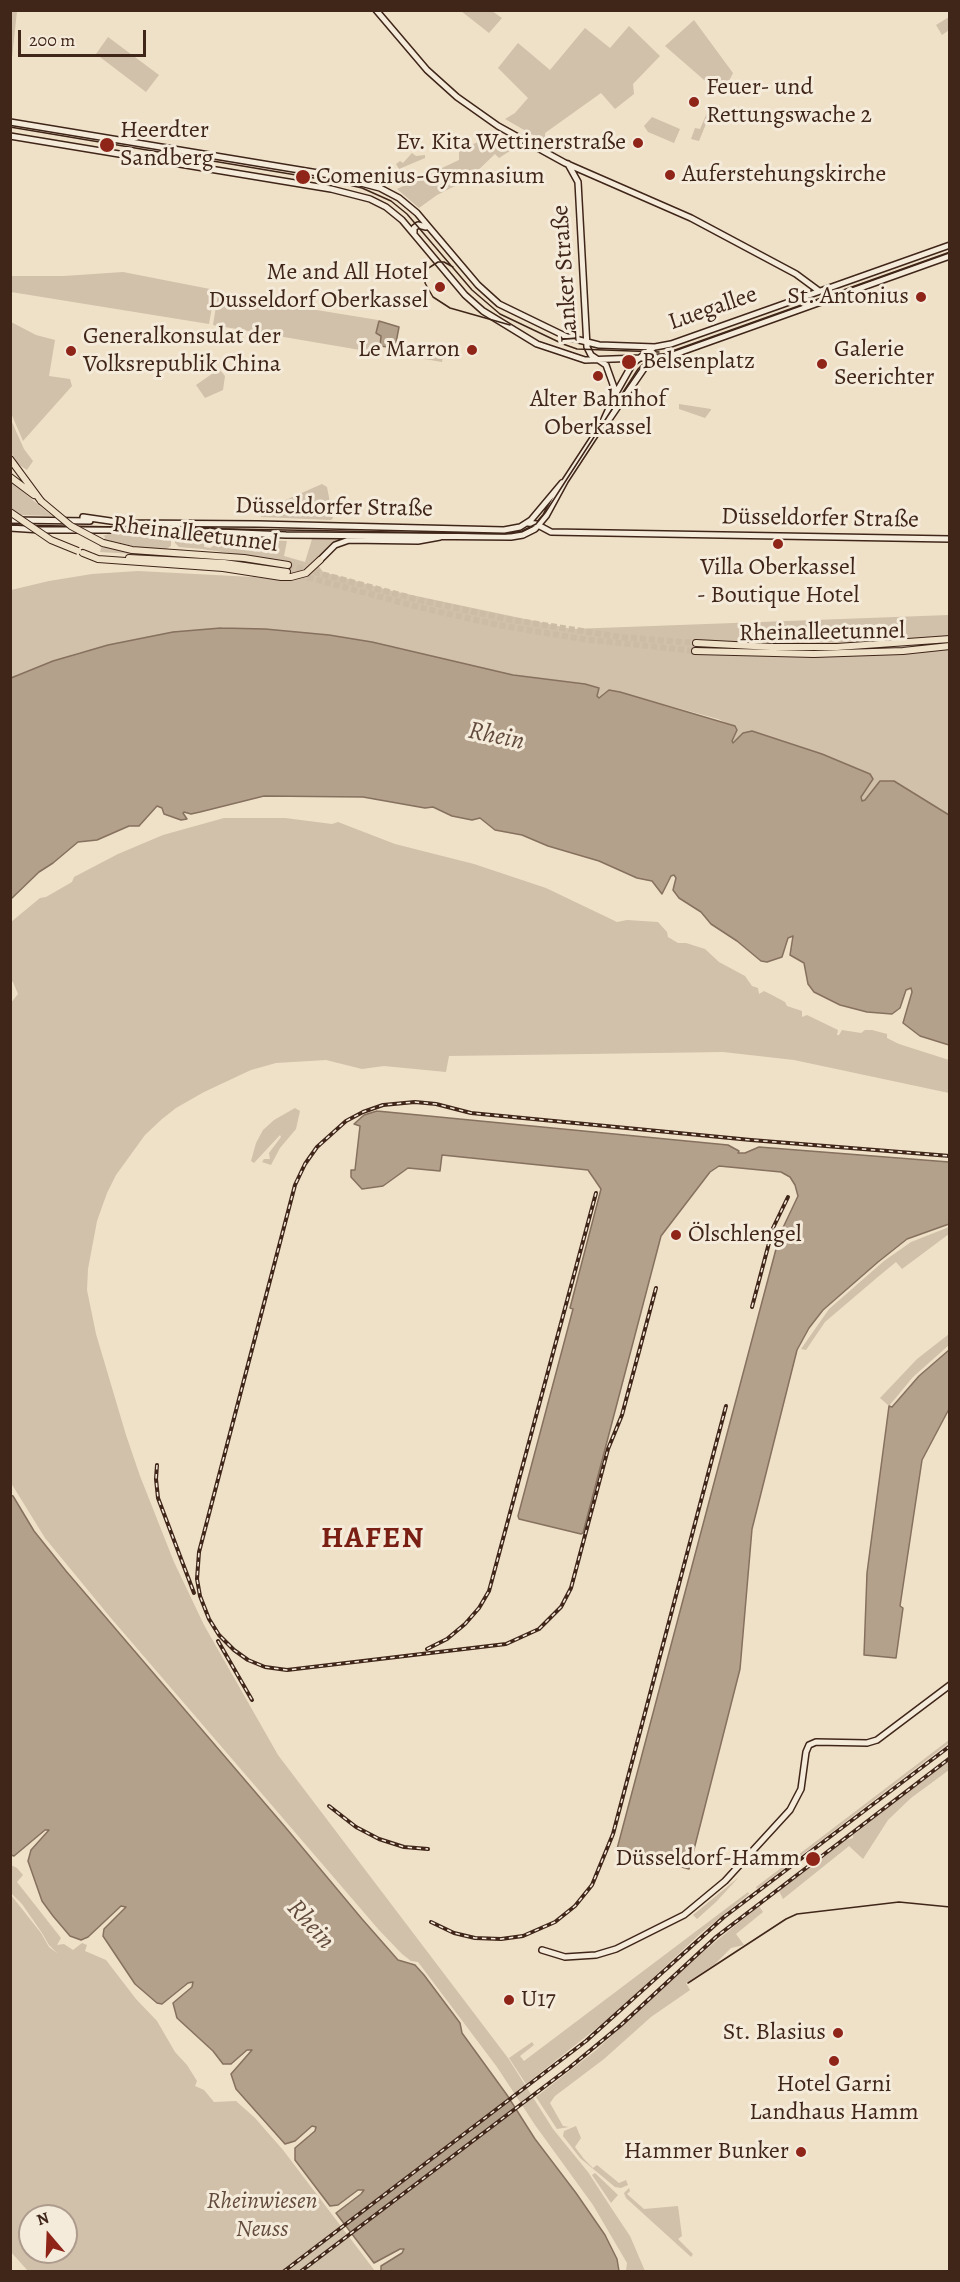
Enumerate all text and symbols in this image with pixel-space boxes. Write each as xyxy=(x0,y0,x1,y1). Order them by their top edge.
scale bar xyxy=(21,18,148,56)
text: 200 m xyxy=(29,28,75,52)
place label: Feuer- und Rettungswache 2 xyxy=(706,74,872,130)
marker: Feuer- und Rettungswache 2 xyxy=(687,95,701,109)
place label: Heerdter Sandberg xyxy=(120,117,214,173)
place label: Ev. Kita Wettinerstraße xyxy=(396,129,626,157)
marker: Heerdter Sandberg xyxy=(98,136,116,154)
marker: Ev. Kita Wettinerstraße xyxy=(631,136,645,150)
place label: Auferstehungskirche xyxy=(682,161,886,189)
place label: Comenius-Gymnasium xyxy=(316,163,545,191)
marker: Comenius-Gymnasium xyxy=(294,168,312,186)
marker: Auferstehungskirche xyxy=(663,168,677,182)
street label: Lanker Straße xyxy=(547,204,585,344)
place label: Me and All Hotel Dusseldorf Oberkassel xyxy=(208,259,428,315)
marker: Me and All Hotel Dusseldorf Oberkassel xyxy=(433,280,447,294)
street label: Luegallee xyxy=(665,280,761,338)
place label: St. Antonius xyxy=(787,283,909,311)
marker: St. Antonius xyxy=(914,290,928,304)
place label: Generalkonsulat der Volksrepublik China xyxy=(83,323,281,379)
place label: Le Marron xyxy=(358,336,460,364)
place label: Galerie Seerichter xyxy=(834,336,935,392)
marker: Le Marron xyxy=(465,343,479,357)
marker: Generalkonsulat der Volksrepublik China xyxy=(64,344,78,358)
place label: Belsenplatz xyxy=(642,348,755,376)
marker: Belsenplatz xyxy=(620,353,638,371)
marker: Galerie Seerichter xyxy=(815,357,829,371)
marker: Alter Bahnhof Oberkassel xyxy=(591,369,605,383)
place label: Alter Bahnhof Oberkassel xyxy=(530,386,666,442)
street label: Düsseldorfer Straße xyxy=(235,492,433,524)
street label: Düsseldorfer Straße xyxy=(721,503,919,535)
street label: Rheinalleetunnel xyxy=(111,511,279,559)
marker: Villa Oberkassel - Boutique Hotel xyxy=(771,537,785,551)
place label: Villa Oberkassel - Boutique Hotel xyxy=(697,554,859,610)
street label: Rheinalleetunnel xyxy=(739,617,905,649)
water label: Rhein xyxy=(465,716,527,758)
place label: Ölschlengel xyxy=(688,1221,801,1249)
marker: Ölschlengel xyxy=(669,1228,683,1242)
district label: HAFEN xyxy=(321,1522,425,1558)
place label: Düsseldorf-Hamm xyxy=(615,1845,800,1873)
marker: Düsseldorf-Hamm xyxy=(804,1850,822,1868)
water label: Rhein xyxy=(279,1893,341,1957)
place label: U17 xyxy=(521,1986,556,2014)
marker: U17 xyxy=(502,1993,516,2007)
place label: St. Blasius xyxy=(723,2019,826,2047)
marker: St. Blasius xyxy=(831,2026,845,2040)
marker: Hotel Garni Landhaus Hamm xyxy=(827,2054,841,2068)
place label: Hotel Garni Landhaus Hamm xyxy=(749,2071,919,2127)
place label: Hammer Bunker xyxy=(624,2138,789,2166)
marker: Hammer Bunker xyxy=(794,2145,808,2159)
park label: Rheinwiesen Neuss xyxy=(207,2188,317,2244)
north arrow xyxy=(18,2204,78,2264)
text: N xyxy=(34,2207,52,2231)

